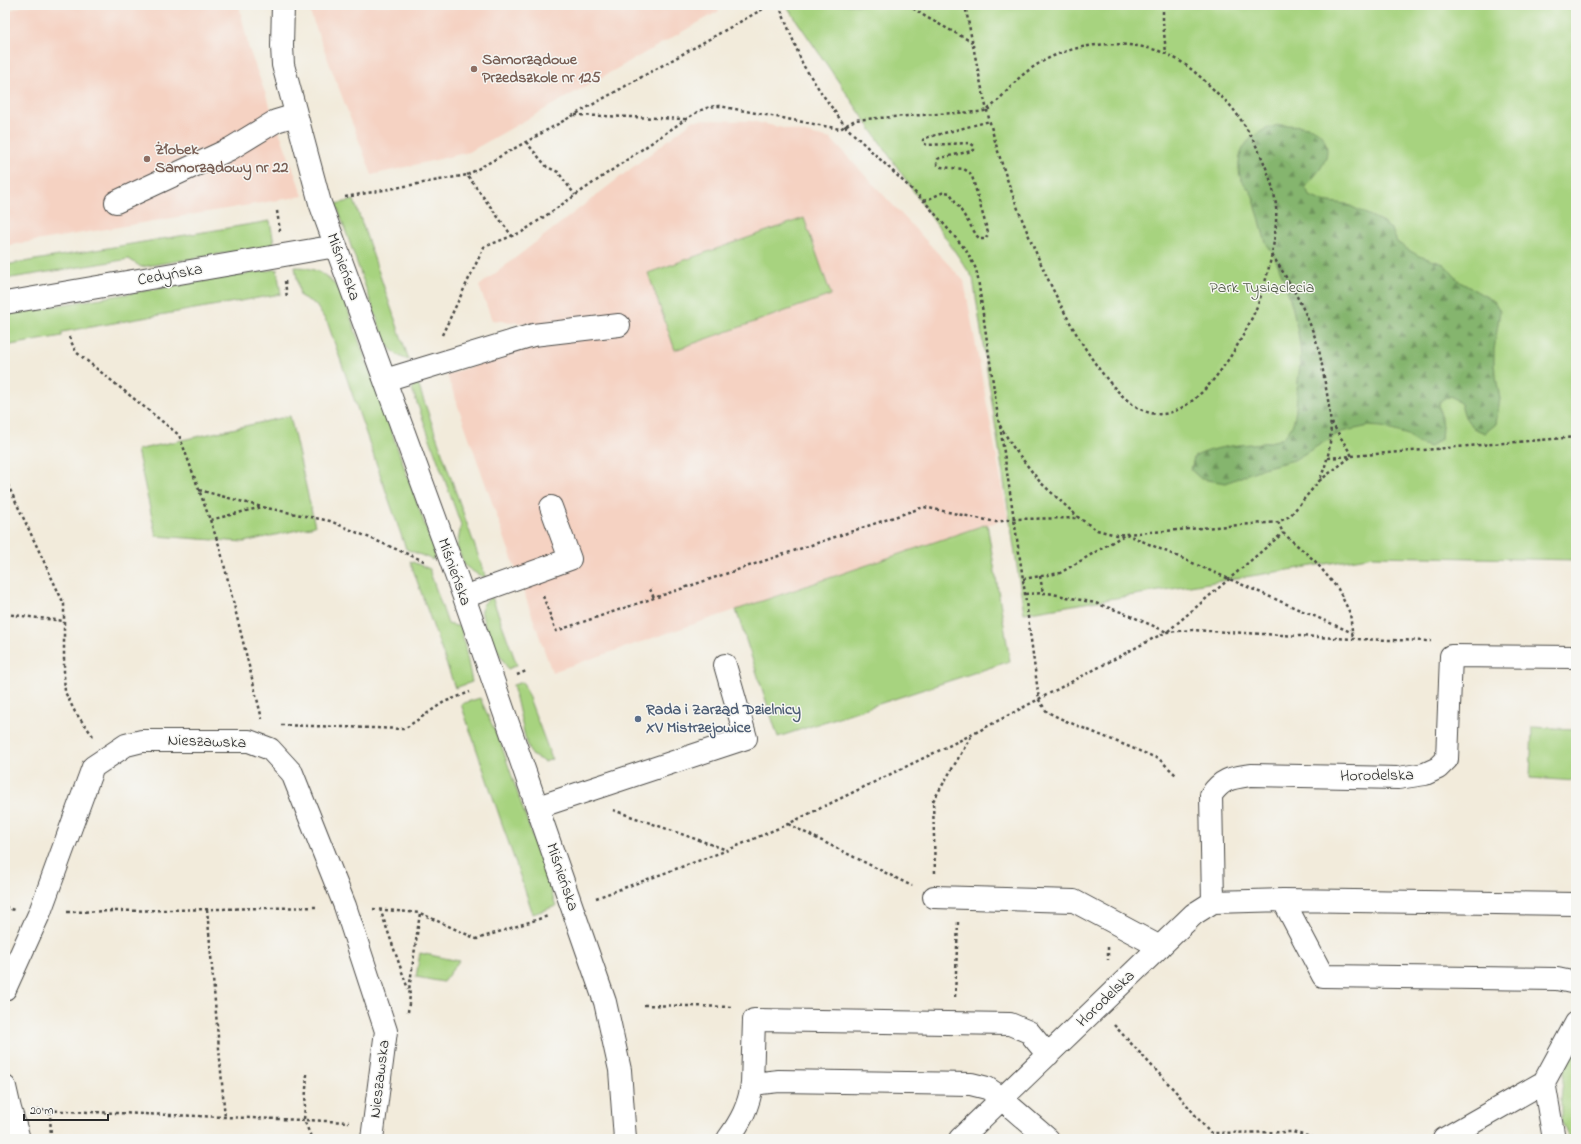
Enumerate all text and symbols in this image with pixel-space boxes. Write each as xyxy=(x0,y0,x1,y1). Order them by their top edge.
place label: Samorządowe Przedszkole nr 125 xyxy=(482,48,602,90)
marker: Samorządowe Przedszkole nr 125 xyxy=(469,64,479,74)
place label: Żłobek Samorządowy nr 22 xyxy=(155,138,288,181)
marker: Żłobek Samorządowy nr 22 xyxy=(142,154,152,164)
street label: Miśnieńska xyxy=(320,230,366,304)
street label: Cedyńska xyxy=(136,257,204,293)
park label: Park Tysiąclecia xyxy=(1210,276,1314,300)
street label: Miśnieńska xyxy=(431,535,477,609)
place label: Rada i Zarząd Dzielnicy XV Mistrzejowice xyxy=(645,698,801,740)
marker: Rada i Zarząd Dzielnicy XV Mistrzejowice xyxy=(633,714,643,724)
street label: Nieszawska xyxy=(167,729,247,755)
street label: Horodelska xyxy=(1340,763,1414,789)
street label: Miśnieńska xyxy=(539,840,585,914)
street label: Horodelska xyxy=(1071,965,1141,1033)
street label: Nieszawska xyxy=(363,1039,397,1119)
scale bar xyxy=(24,1096,108,1122)
text: 20 m xyxy=(30,1102,53,1120)

